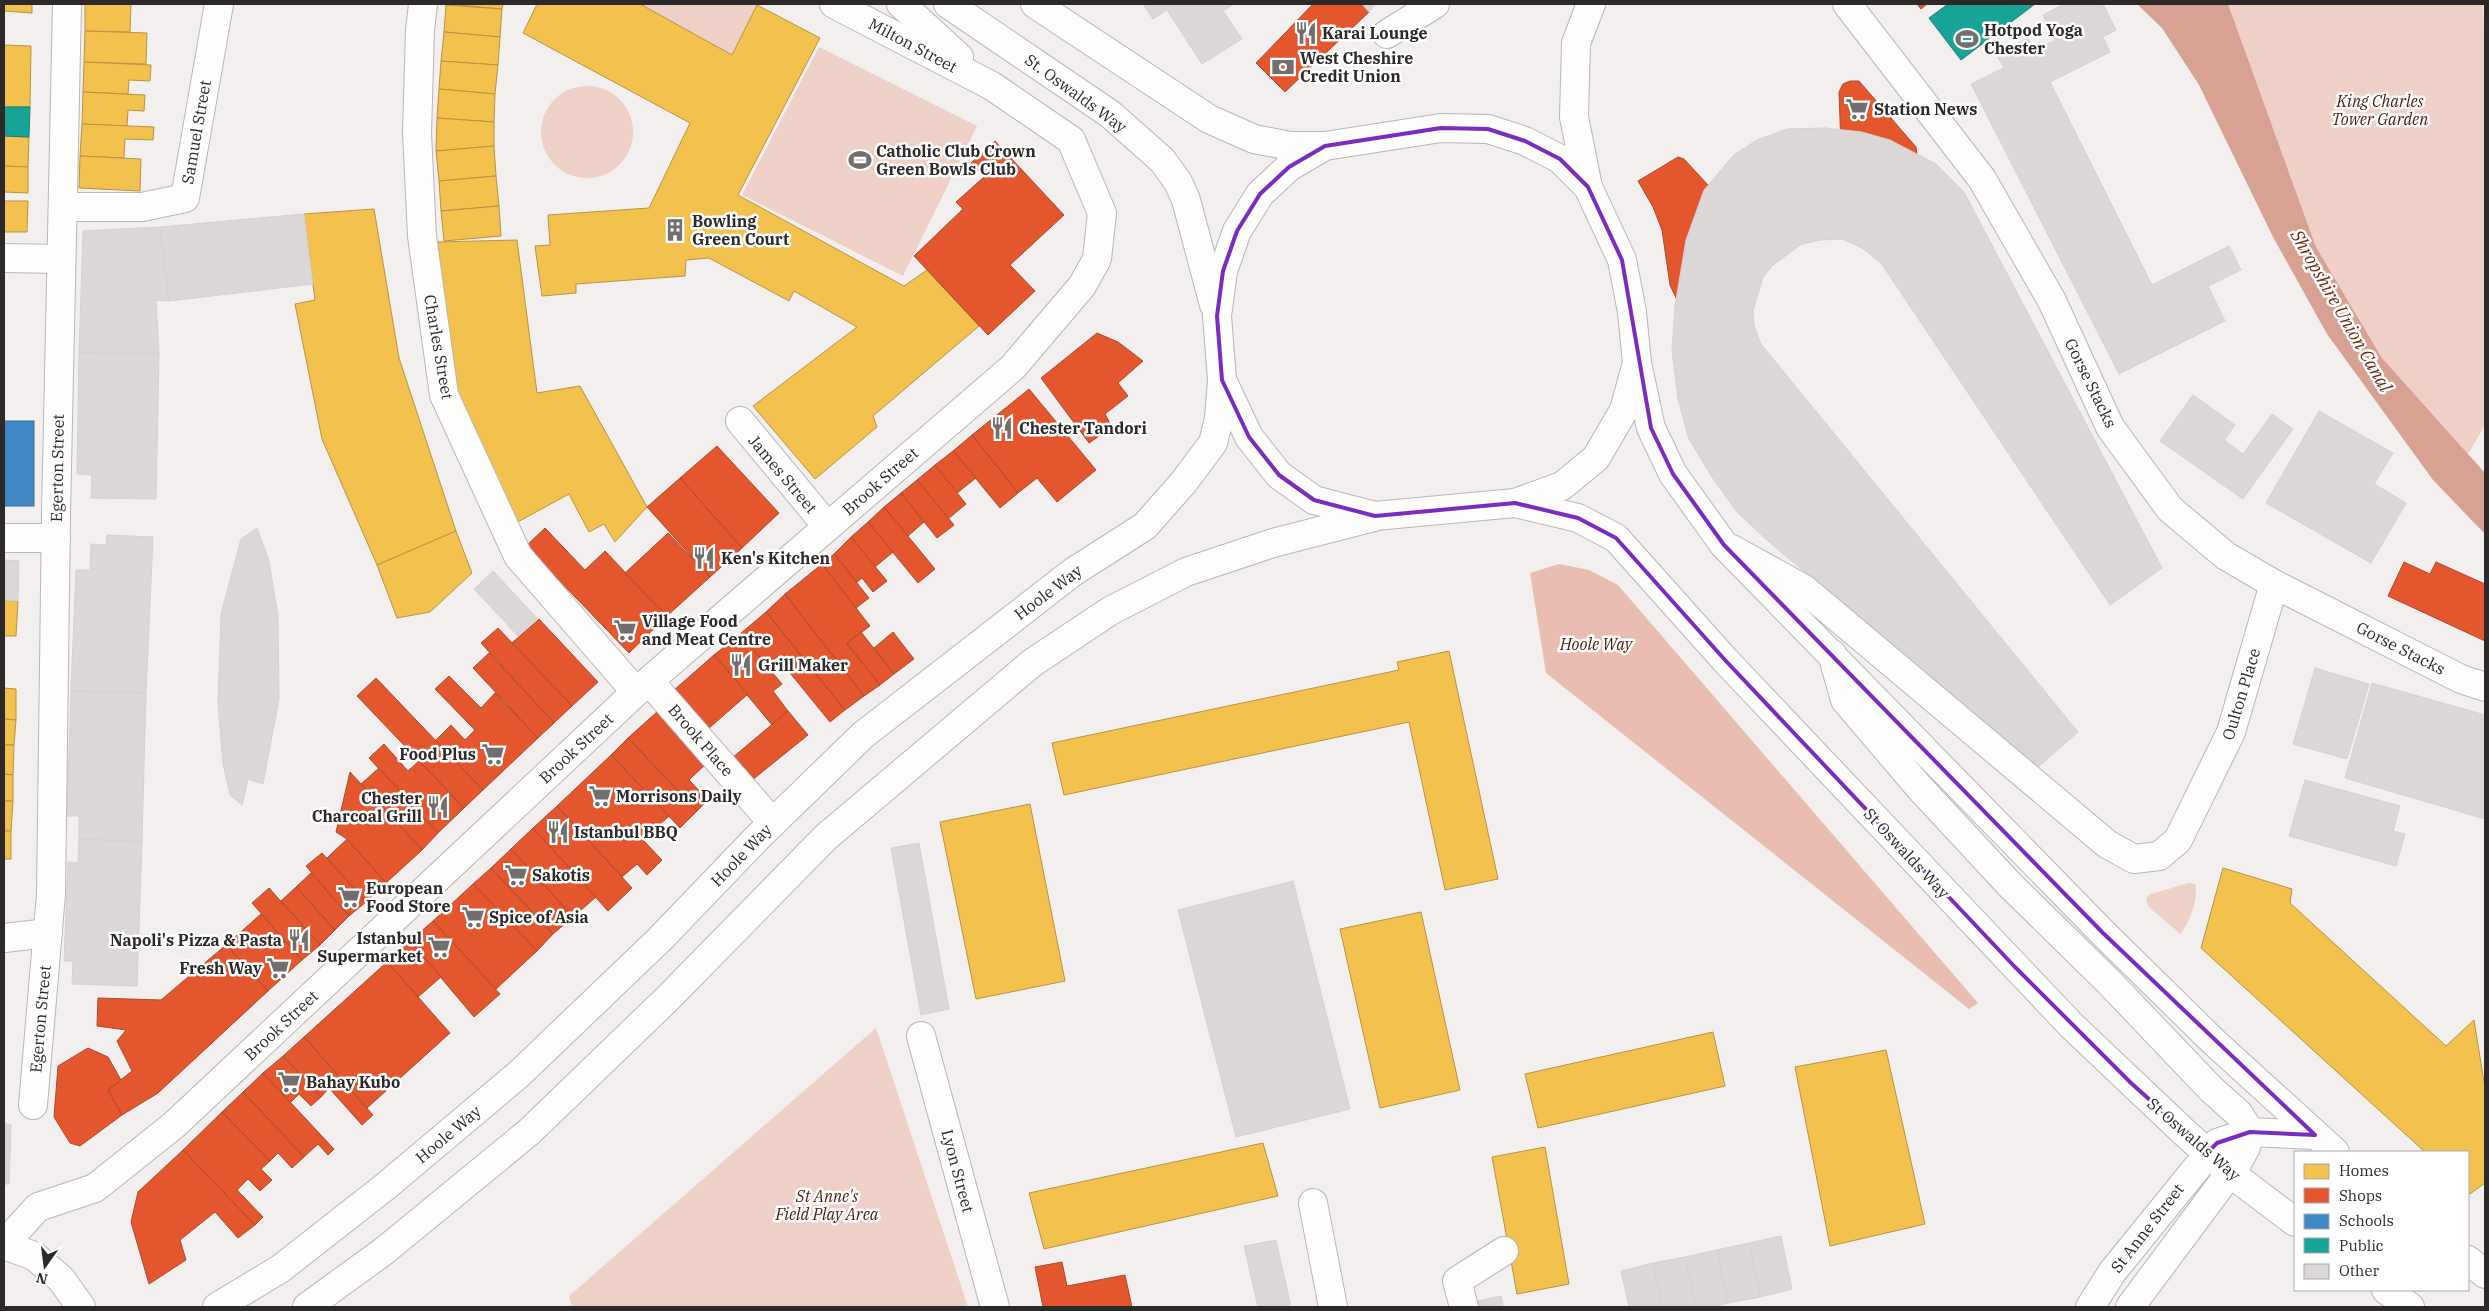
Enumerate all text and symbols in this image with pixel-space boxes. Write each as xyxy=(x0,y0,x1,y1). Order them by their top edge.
street label: Milton Street xyxy=(865,13,961,77)
restaurant icon: Karai Lounge xyxy=(1293,20,1319,46)
place label: Hotpod Yoga Chester xyxy=(1984,20,2083,58)
place label: Karai Lounge xyxy=(1322,23,1428,43)
sports icon: Hotpod Yoga Chester xyxy=(1954,26,1980,52)
place label: West Cheshire Credit Union xyxy=(1300,48,1413,86)
street label: St. Oswalds Way xyxy=(1021,49,1131,137)
bank icon: West Cheshire Credit Union xyxy=(1270,54,1296,80)
street label: Samuel Street xyxy=(177,78,215,186)
park label: King Charles Tower Garden xyxy=(2332,91,2428,129)
supermarket icon: Station News xyxy=(1844,96,1870,122)
place label: Station News xyxy=(1874,99,1977,119)
place label: Catholic Club Crown Green Bowls Club xyxy=(876,141,1036,179)
sports icon: Catholic Club Crown Green Bowls Club xyxy=(847,147,873,173)
place label: Bowling Green Court xyxy=(692,211,789,249)
building icon: Bowling Green Court xyxy=(662,217,688,243)
water label: Shropshire Union Canal xyxy=(2285,225,2398,397)
street label: Charles Street xyxy=(420,293,458,401)
street label: Gorse Stacks xyxy=(2061,335,2121,431)
street label: Egerton Street xyxy=(46,413,68,522)
restaurant icon: Chester Tandori xyxy=(989,415,1015,441)
place label: Chester Tandori xyxy=(1019,418,1147,438)
street label: James Street xyxy=(744,431,822,518)
street label: Brook Street xyxy=(838,442,922,519)
restaurant icon: Ken's Kitchen xyxy=(691,545,717,571)
place label: Ken's Kitchen xyxy=(721,548,830,568)
street label: Hoole Way xyxy=(1010,560,1086,624)
place label: Village Food and Meat Centre xyxy=(642,611,771,649)
supermarket icon: Village Food and Meat Centre xyxy=(612,617,638,643)
street label: Gorse Stacks xyxy=(2353,617,2449,679)
park label: Hoole Way xyxy=(1559,634,1634,654)
street label: Oulton Place xyxy=(2218,646,2264,742)
restaurant icon: Grill Maker xyxy=(728,652,754,678)
place label: Grill Maker xyxy=(758,655,848,675)
street label: Brook Place xyxy=(664,700,738,780)
street label: Brook Street xyxy=(535,708,617,787)
supermarket icon: Food Plus xyxy=(480,741,506,767)
place label: Food Plus xyxy=(399,744,476,764)
supermarket icon: Morrisons Daily xyxy=(587,783,613,809)
place label: Morrisons Daily xyxy=(616,786,742,806)
place label: Chester Charcoal Grill xyxy=(312,788,422,826)
restaurant icon: Chester Charcoal Grill xyxy=(425,794,451,820)
street label: St Oswalds Way xyxy=(1860,804,1954,903)
restaurant icon: Istanbul BBQ xyxy=(545,819,571,845)
street label: Hoole Way xyxy=(706,819,776,891)
place label: Istanbul BBQ xyxy=(574,822,678,842)
supermarket icon: Sakotis xyxy=(503,862,529,888)
place label: Sakotis xyxy=(532,865,590,885)
place label: European Food Store xyxy=(366,878,450,916)
supermarket icon: European Food Store xyxy=(336,884,362,910)
supermarket icon: Spice of Asia xyxy=(460,904,486,930)
place label: Spice of Asia xyxy=(489,907,589,927)
restaurant icon: Napoli's Pizza & Pasta xyxy=(286,927,312,953)
place label: Istanbul Supermarket xyxy=(317,928,422,966)
place label: Napoli's Pizza & Pasta xyxy=(110,930,282,950)
supermarket icon: Istanbul Supermarket xyxy=(426,934,452,960)
supermarket icon: Fresh Way xyxy=(265,955,291,981)
place label: Fresh Way xyxy=(179,958,263,978)
street label: Egerton Street xyxy=(25,964,55,1074)
street label: Brook Street xyxy=(240,985,322,1064)
supermarket icon: Bahay Kubo xyxy=(276,1069,302,1095)
place label: Bahay Kubo xyxy=(306,1072,400,1092)
street label: St Oswalds Way xyxy=(2143,1093,2245,1185)
street label: Hoole Way xyxy=(411,1100,485,1167)
street label: Lyon Street xyxy=(937,1127,979,1215)
legend xyxy=(2294,1151,2469,1291)
text: Homes xyxy=(2339,1161,2389,1180)
street label: St Anne Street xyxy=(2106,1179,2188,1276)
park label: St Anne's Field Play Area xyxy=(774,1186,879,1224)
text: Shops xyxy=(2339,1186,2382,1205)
text: Schools xyxy=(2339,1211,2394,1230)
text: Public xyxy=(2339,1236,2384,1255)
north arrow xyxy=(20,1241,70,1291)
text: Other xyxy=(2339,1261,2379,1280)
text: N xyxy=(34,1269,49,1289)

